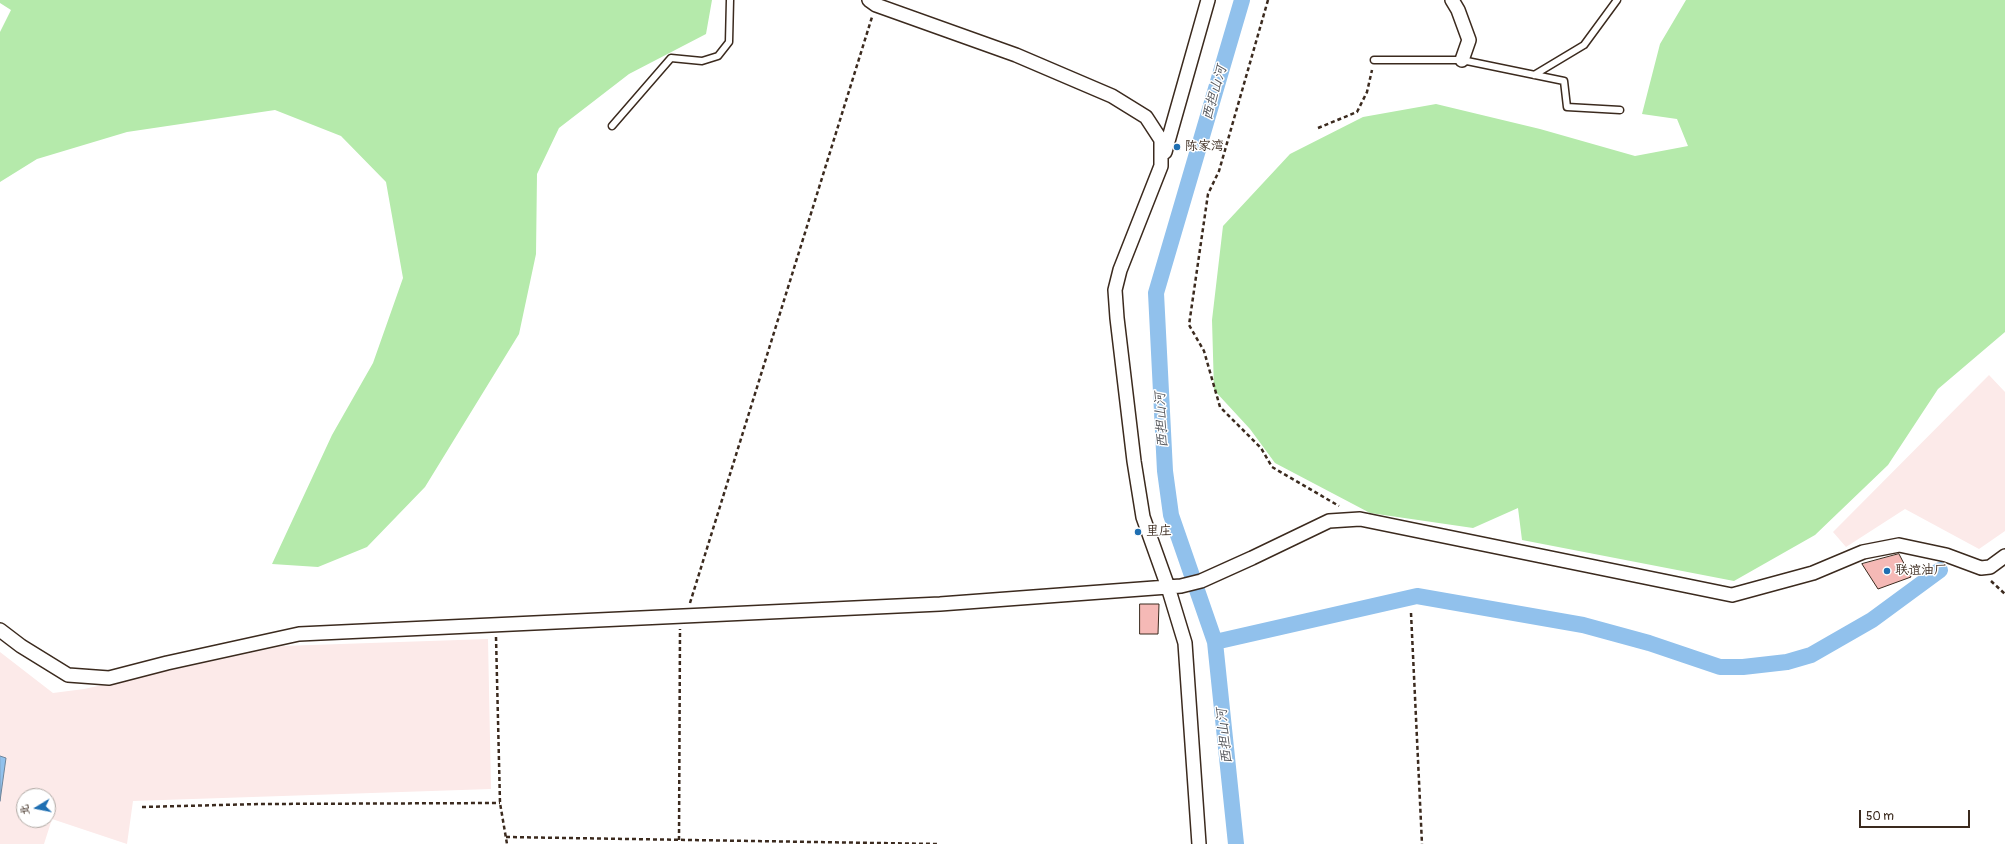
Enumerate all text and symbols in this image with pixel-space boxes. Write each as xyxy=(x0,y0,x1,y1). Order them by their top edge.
water label: 西担山河 xyxy=(1199,64,1231,122)
place label: 陈家湾 xyxy=(1185,139,1224,155)
marker: 陈家湾 xyxy=(1172,142,1182,152)
water label: 西担山河 xyxy=(1152,392,1172,448)
place label: 里庄 xyxy=(1146,524,1172,540)
marker: 里庄 xyxy=(1133,527,1143,537)
place label: 联谊油厂 xyxy=(1895,563,1947,579)
marker: 联谊油厂 xyxy=(1882,566,1892,576)
water label: 西担山河 xyxy=(1214,707,1236,765)
north arrow xyxy=(16,788,56,828)
scale bar xyxy=(1861,802,1972,828)
text: 北 xyxy=(17,803,32,817)
text: 50 m xyxy=(1866,809,1894,824)

